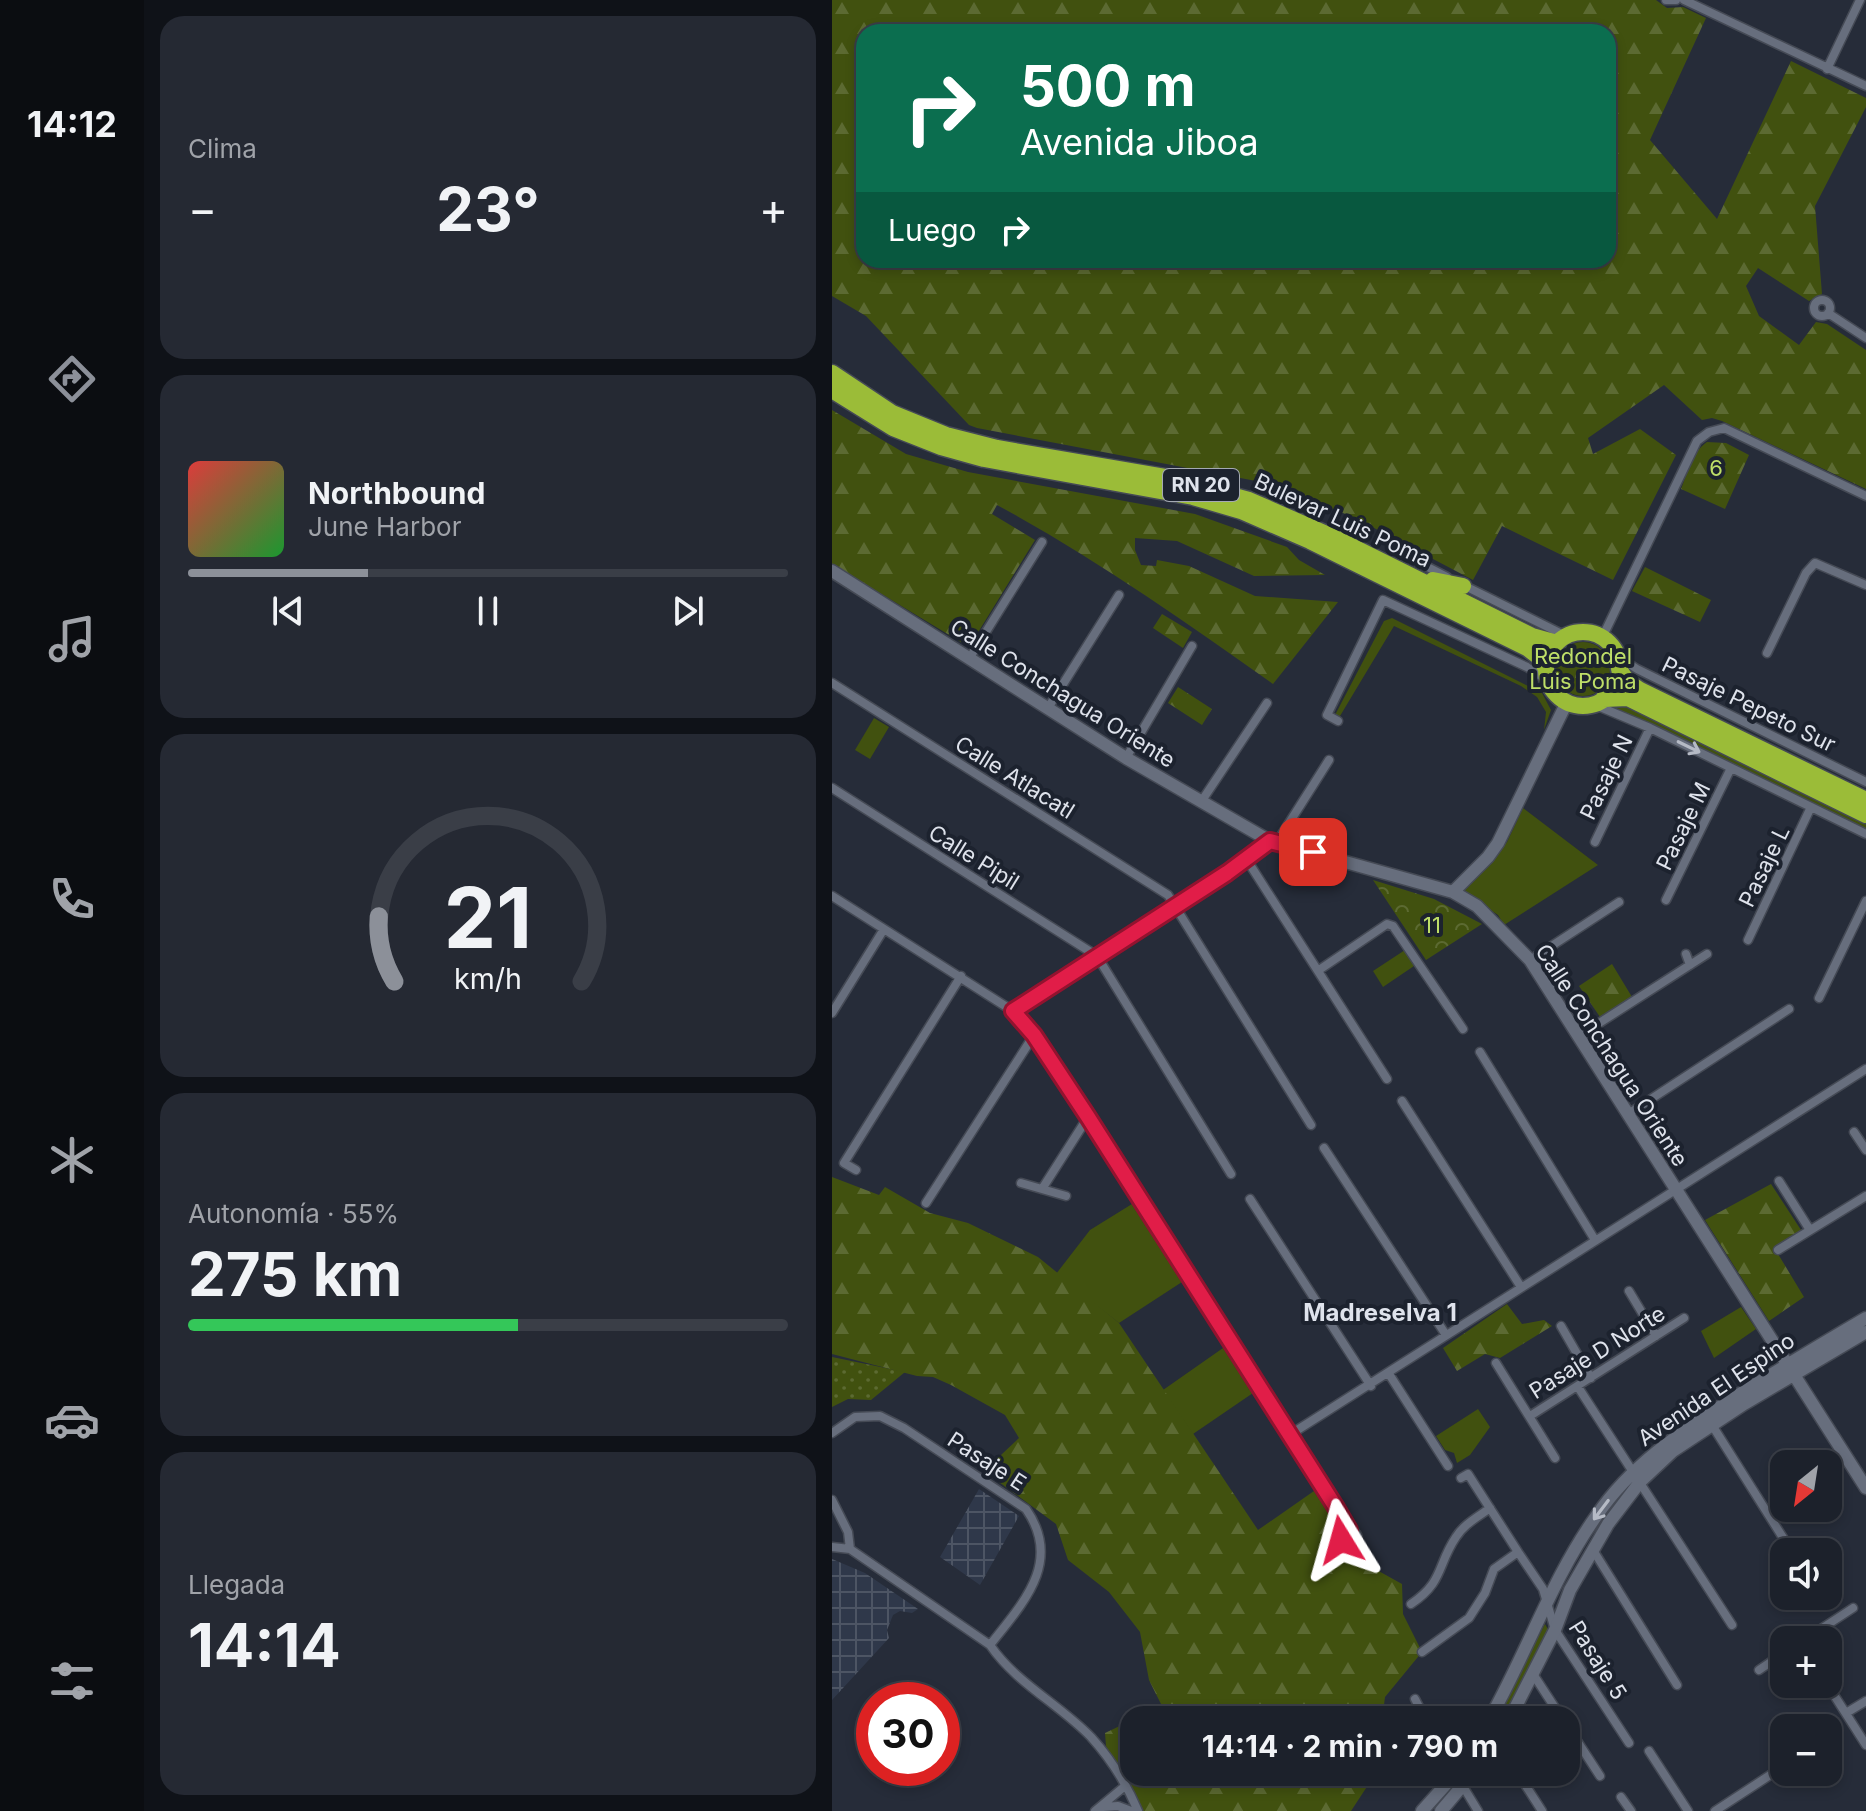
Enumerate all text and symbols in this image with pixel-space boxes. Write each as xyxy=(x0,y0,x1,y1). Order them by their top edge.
text: 500 m xyxy=(1020,52,1196,120)
icon: right xyxy=(888,56,992,160)
text: 14:12 xyxy=(27,102,117,146)
text: Avenida Jiboa xyxy=(1020,120,1259,164)
text: Clima xyxy=(188,133,257,164)
text: 23° xyxy=(436,173,540,245)
text: − xyxy=(188,182,217,236)
text: + xyxy=(759,182,788,236)
icon: right xyxy=(993,208,1037,252)
text: Luego xyxy=(888,212,977,248)
icon: directions xyxy=(44,351,100,407)
park label: 6 xyxy=(1709,455,1723,481)
street label: Bulevar Luis Poma xyxy=(1251,468,1435,572)
road number: RN 20 xyxy=(1163,469,1239,501)
text: Northbound xyxy=(308,475,485,511)
text: June Harbor xyxy=(308,511,461,542)
icon: previous xyxy=(266,589,310,633)
icon: pause xyxy=(466,589,510,633)
icon: next xyxy=(666,589,710,633)
icon: music xyxy=(44,611,100,667)
street label: Calle Conchagua Oriente xyxy=(946,613,1180,773)
park label: Redondel Luis Poma xyxy=(1529,643,1637,694)
street label: Pasaje Pepeto Sur xyxy=(1658,651,1840,757)
street label: Calle Atlacatl xyxy=(951,730,1079,824)
street label: Pasaje N xyxy=(1574,730,1638,824)
one-way arrow xyxy=(1677,740,1701,755)
street label: Pasaje M xyxy=(1651,778,1715,874)
pin xyxy=(1279,818,1347,886)
street label: Calle Pipil xyxy=(924,819,1024,895)
street label: Pasaje L xyxy=(1733,821,1795,911)
icon: arrive xyxy=(1291,830,1335,874)
text: 21 xyxy=(444,866,532,967)
icon: phone xyxy=(44,871,100,927)
park label: 11 xyxy=(1423,912,1441,938)
street label: Calle Conchagua Oriente xyxy=(1530,939,1694,1171)
text: km/h xyxy=(454,961,522,996)
icon: climate xyxy=(44,1132,100,1188)
text: Autonomía · 55% xyxy=(188,1198,399,1229)
text: 275 km xyxy=(188,1238,402,1310)
district label: Madreselva 1 xyxy=(1303,1298,1457,1327)
street label: Pasaje D Norte xyxy=(1524,1300,1670,1404)
street label: Avenida El Espino xyxy=(1633,1327,1799,1451)
icon: car xyxy=(44,1392,100,1448)
street label: Pasaje E xyxy=(943,1426,1031,1496)
north arrow xyxy=(1770,1450,1842,1522)
map controls xyxy=(1770,1450,1842,1786)
position arrow xyxy=(1299,1498,1383,1582)
one-way arrow xyxy=(1592,1499,1609,1520)
button: sound xyxy=(1770,1538,1842,1610)
text: Llegada xyxy=(188,1569,285,1600)
text: 14:14 xyxy=(188,1609,341,1681)
street label: Pasaje 5 xyxy=(1564,1616,1632,1704)
button: + xyxy=(1770,1626,1842,1698)
icon: filters xyxy=(44,1653,100,1709)
speed limit sign: 30 xyxy=(856,1682,960,1786)
button: − xyxy=(1770,1714,1842,1786)
text: 14:14 · 2 min · 790 m xyxy=(1202,1728,1498,1764)

